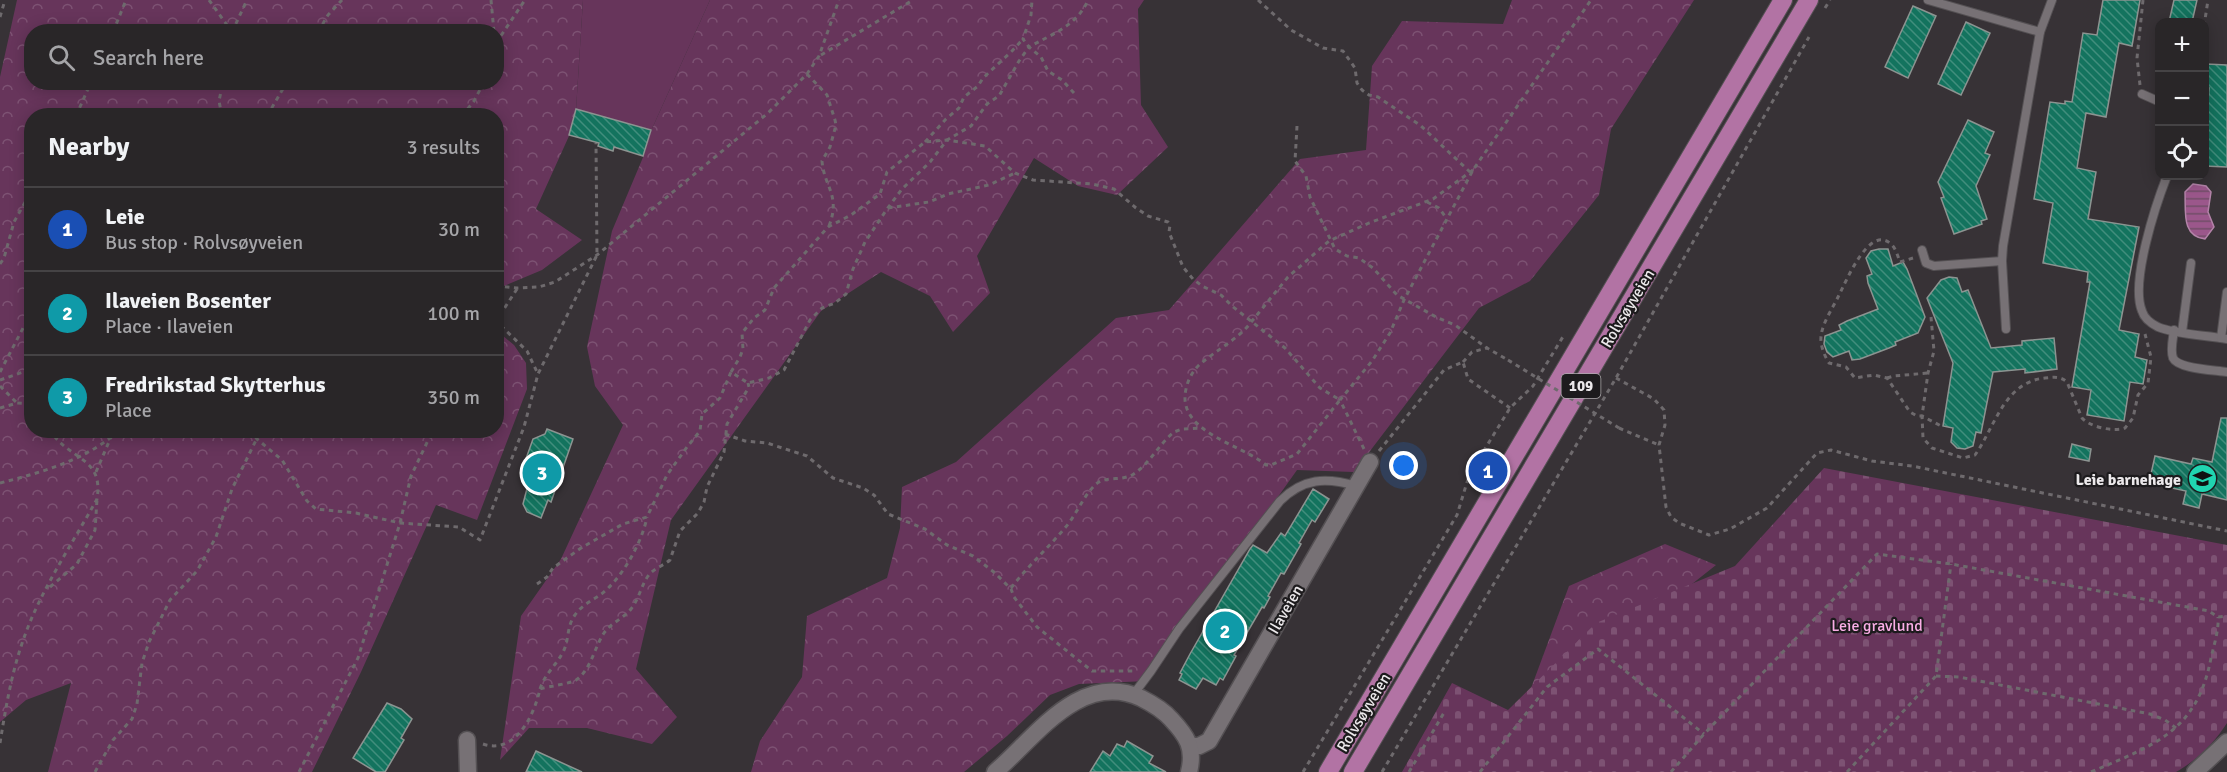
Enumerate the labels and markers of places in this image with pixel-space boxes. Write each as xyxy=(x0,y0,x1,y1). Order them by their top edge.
pin: 1 xyxy=(1468,448,1508,494)
pin: 3 xyxy=(522,450,562,496)
school or university icon: Leie barnehage xyxy=(2186,463,2218,495)
place label: Leie barnehage xyxy=(2075,470,2181,490)
pin: 2 xyxy=(1206,608,1244,654)

